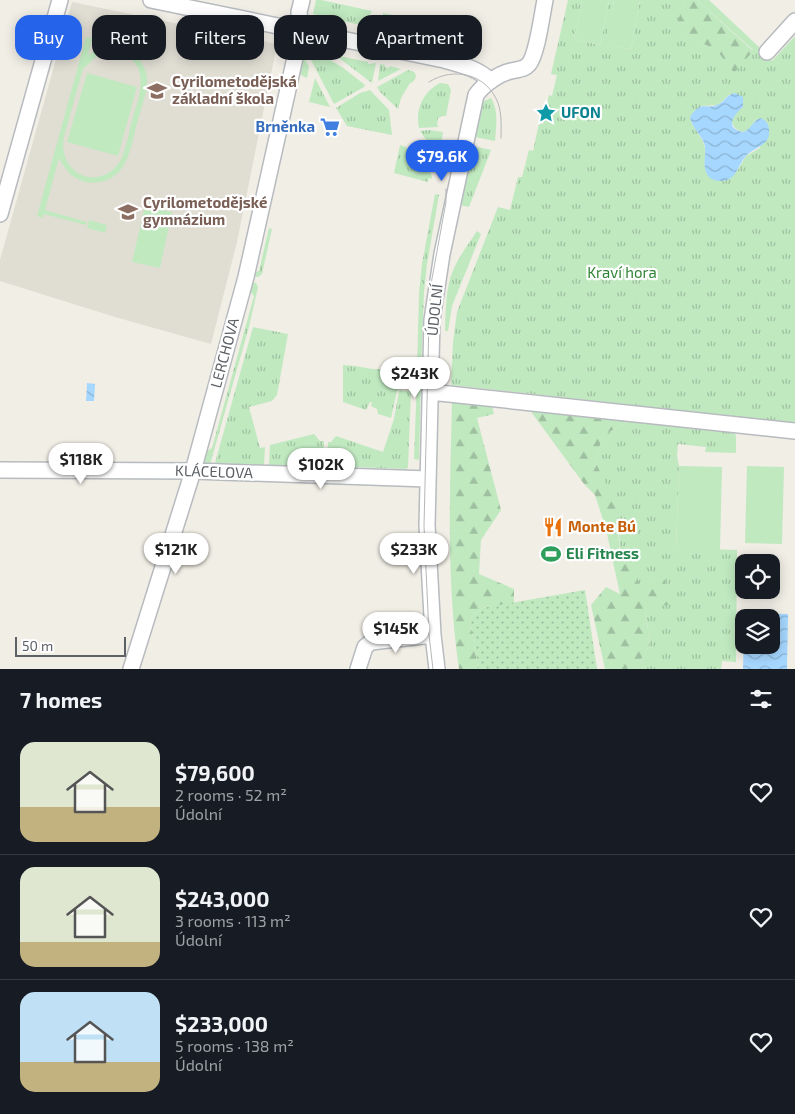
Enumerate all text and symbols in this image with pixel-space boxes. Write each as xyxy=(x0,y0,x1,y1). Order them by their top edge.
chip: Buy xyxy=(15,15,82,60)
chip: Rent xyxy=(92,15,166,60)
chip: Filters xyxy=(176,15,264,60)
chip: New xyxy=(274,15,347,60)
chip: Apartment xyxy=(357,15,482,60)
place label: Cyrilometodějská základní škola xyxy=(172,72,297,107)
school or university icon: Cyrilometodějská základní škola xyxy=(146,80,168,102)
place icon: UFON xyxy=(535,102,557,124)
place label: UFON xyxy=(561,103,601,121)
supermarket icon: Brněnka xyxy=(319,116,341,138)
place label: Brněnka xyxy=(256,117,315,135)
pin: $79.6K xyxy=(401,140,483,182)
text: $79.6K xyxy=(417,146,467,165)
place label: Cyrilometodějské gymnázium xyxy=(143,193,267,229)
school or university icon: Cyrilometodějské gymnázium xyxy=(117,201,139,223)
park label: Kraví hora xyxy=(587,263,657,281)
street label: ÚDOLNÍ xyxy=(422,282,446,337)
street label: LERCHOVA xyxy=(206,315,242,390)
pin: $243K xyxy=(380,356,450,399)
text: $243K xyxy=(391,363,439,382)
pin: $118K xyxy=(46,442,116,485)
pin: $102K xyxy=(286,448,356,490)
text: $118K xyxy=(59,449,103,468)
text: $102K xyxy=(298,454,344,473)
street label: KLÁCELOVA xyxy=(175,461,254,481)
restaurant icon: Monte Bú xyxy=(542,516,564,538)
place label: Monte Bú xyxy=(568,517,636,535)
pin: $121K xyxy=(141,532,211,575)
pin: $233K xyxy=(379,532,449,575)
text: $121K xyxy=(155,539,197,558)
text: $233K xyxy=(391,539,437,558)
sports icon: Eli Fitness xyxy=(540,543,562,565)
place label: Eli Fitness xyxy=(566,544,639,562)
map controls xyxy=(735,554,780,654)
button: locate xyxy=(735,554,780,599)
button: layers xyxy=(735,609,780,654)
pin: $145K xyxy=(361,612,431,654)
text: $145K xyxy=(373,618,419,637)
scale bar xyxy=(15,634,126,657)
text: 50 m xyxy=(22,637,53,654)
icon: filters xyxy=(747,685,775,713)
text: 7 homes xyxy=(20,687,102,712)
text: $79,600 xyxy=(175,760,255,785)
icon: home xyxy=(60,762,120,822)
icon: heart xyxy=(747,778,775,806)
text: 2 rooms · 52 m² xyxy=(175,785,287,804)
text: Údolní xyxy=(175,804,222,823)
text: $243,000 xyxy=(175,886,270,911)
icon: home xyxy=(60,887,120,947)
icon: heart xyxy=(747,903,775,931)
text: 3 rooms · 113 m² xyxy=(175,911,291,930)
text: Údolní xyxy=(175,930,222,949)
text: $233,000 xyxy=(175,1011,268,1036)
icon: home xyxy=(60,1012,120,1072)
icon: heart xyxy=(747,1028,775,1056)
text: 5 rooms · 138 m² xyxy=(175,1036,294,1055)
text: Údolní xyxy=(175,1055,222,1074)

